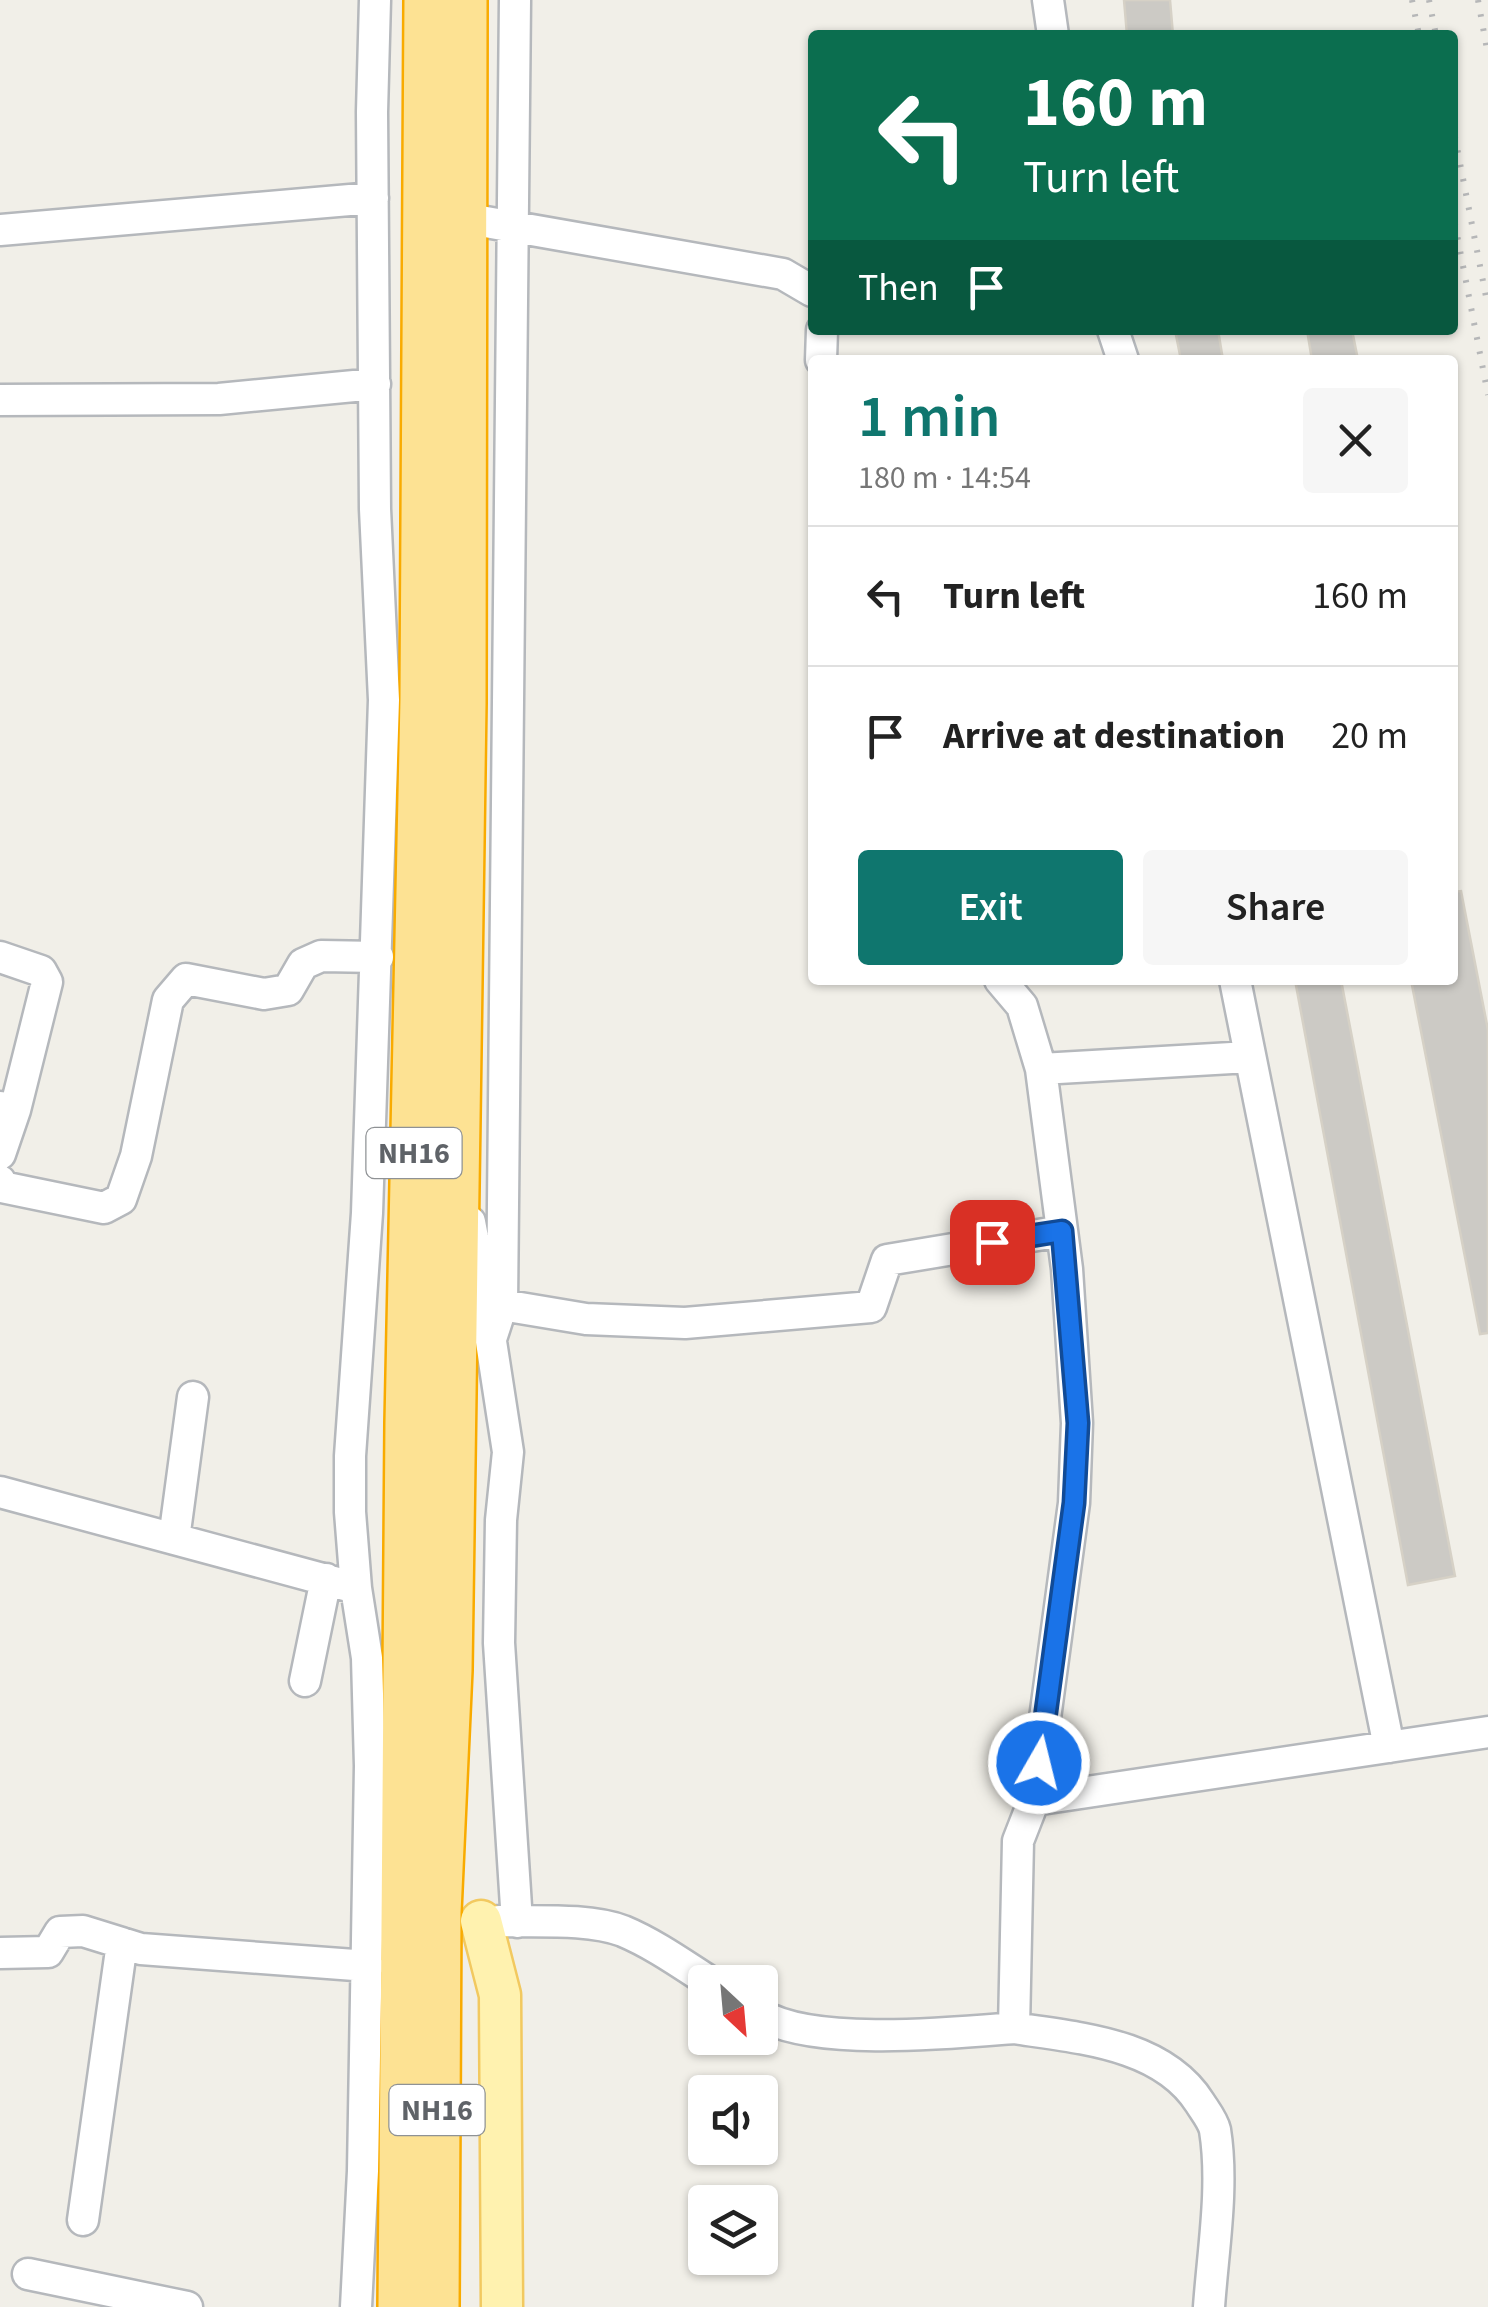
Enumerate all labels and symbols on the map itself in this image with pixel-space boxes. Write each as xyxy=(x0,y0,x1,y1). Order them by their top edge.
road number: NH16 xyxy=(366,1128,462,1178)
pin xyxy=(950,1200,1035,1285)
position arrow xyxy=(987,1711,1091,1815)
north arrow xyxy=(688,1965,778,2055)
road number: NH16 xyxy=(390,2085,484,2135)

